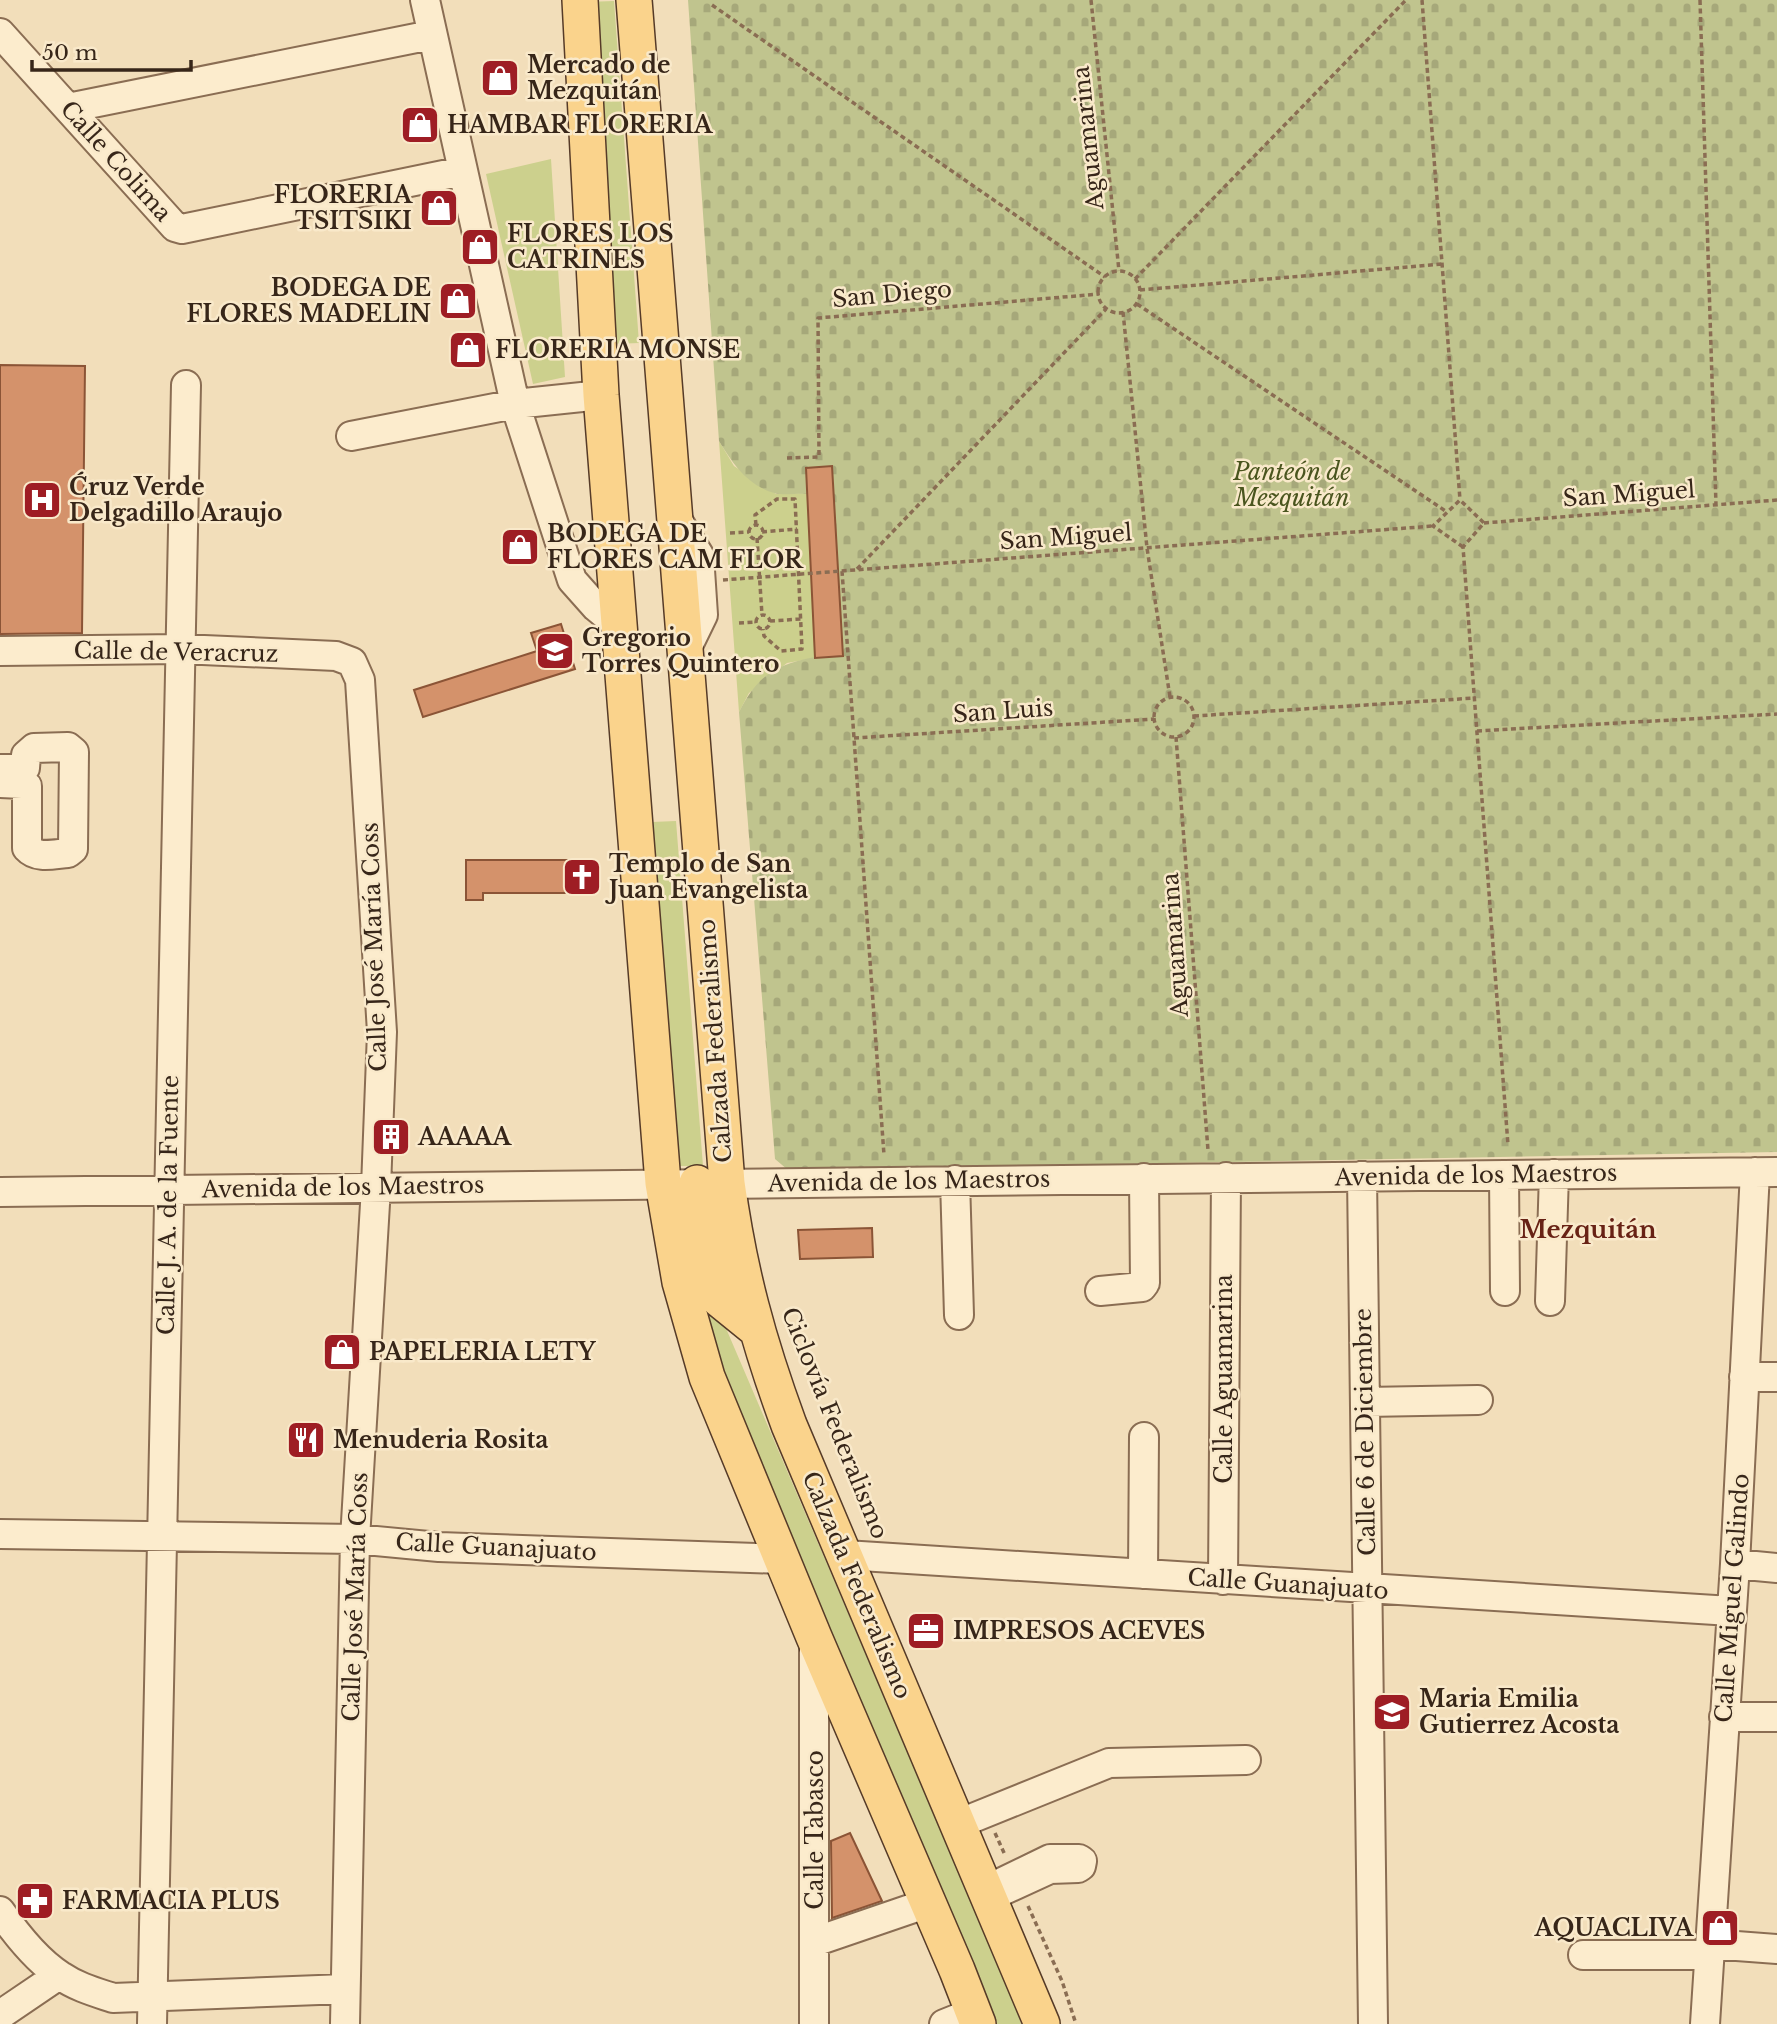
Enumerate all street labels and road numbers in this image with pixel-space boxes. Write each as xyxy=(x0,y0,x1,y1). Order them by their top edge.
street label: Aguamarina xyxy=(1066,64,1110,212)
street label: Calle Colima xyxy=(55,95,177,227)
street label: San Diego xyxy=(831,275,953,313)
street label: San Miguel xyxy=(1562,475,1696,513)
street label: San Miguel xyxy=(999,518,1133,556)
street label: Calle de Veracruz xyxy=(73,636,279,668)
street label: San Luis xyxy=(952,694,1054,728)
street label: Calle José María Coss xyxy=(356,822,392,1072)
street label: Aguamarina xyxy=(1156,872,1194,1019)
street label: Calzada Federalismo xyxy=(693,918,737,1164)
street label: Calle J. A. de la Fuente xyxy=(152,1075,184,1335)
street label: Avenida de los Maestros xyxy=(1333,1159,1618,1191)
street label: Avenida de los Maestros xyxy=(766,1165,1051,1197)
street label: Avenida de los Maestros xyxy=(200,1171,485,1203)
street label: Calle Aguamarina xyxy=(1210,1274,1238,1484)
street label: Ciclovía Federalismo xyxy=(776,1303,894,1543)
street label: Calle 6 de Diciembre xyxy=(1349,1308,1381,1556)
street label: Calzada Federalismo xyxy=(796,1467,918,1703)
street label: Calle José María Coss xyxy=(337,1472,373,1722)
street label: Calle Miguel Galindo xyxy=(1709,1472,1755,1724)
street label: Calle Guanajuato xyxy=(395,1528,597,1566)
street label: Calle Guanajuato xyxy=(1186,1563,1390,1605)
street label: Calle Tabasco xyxy=(801,1750,829,1910)

